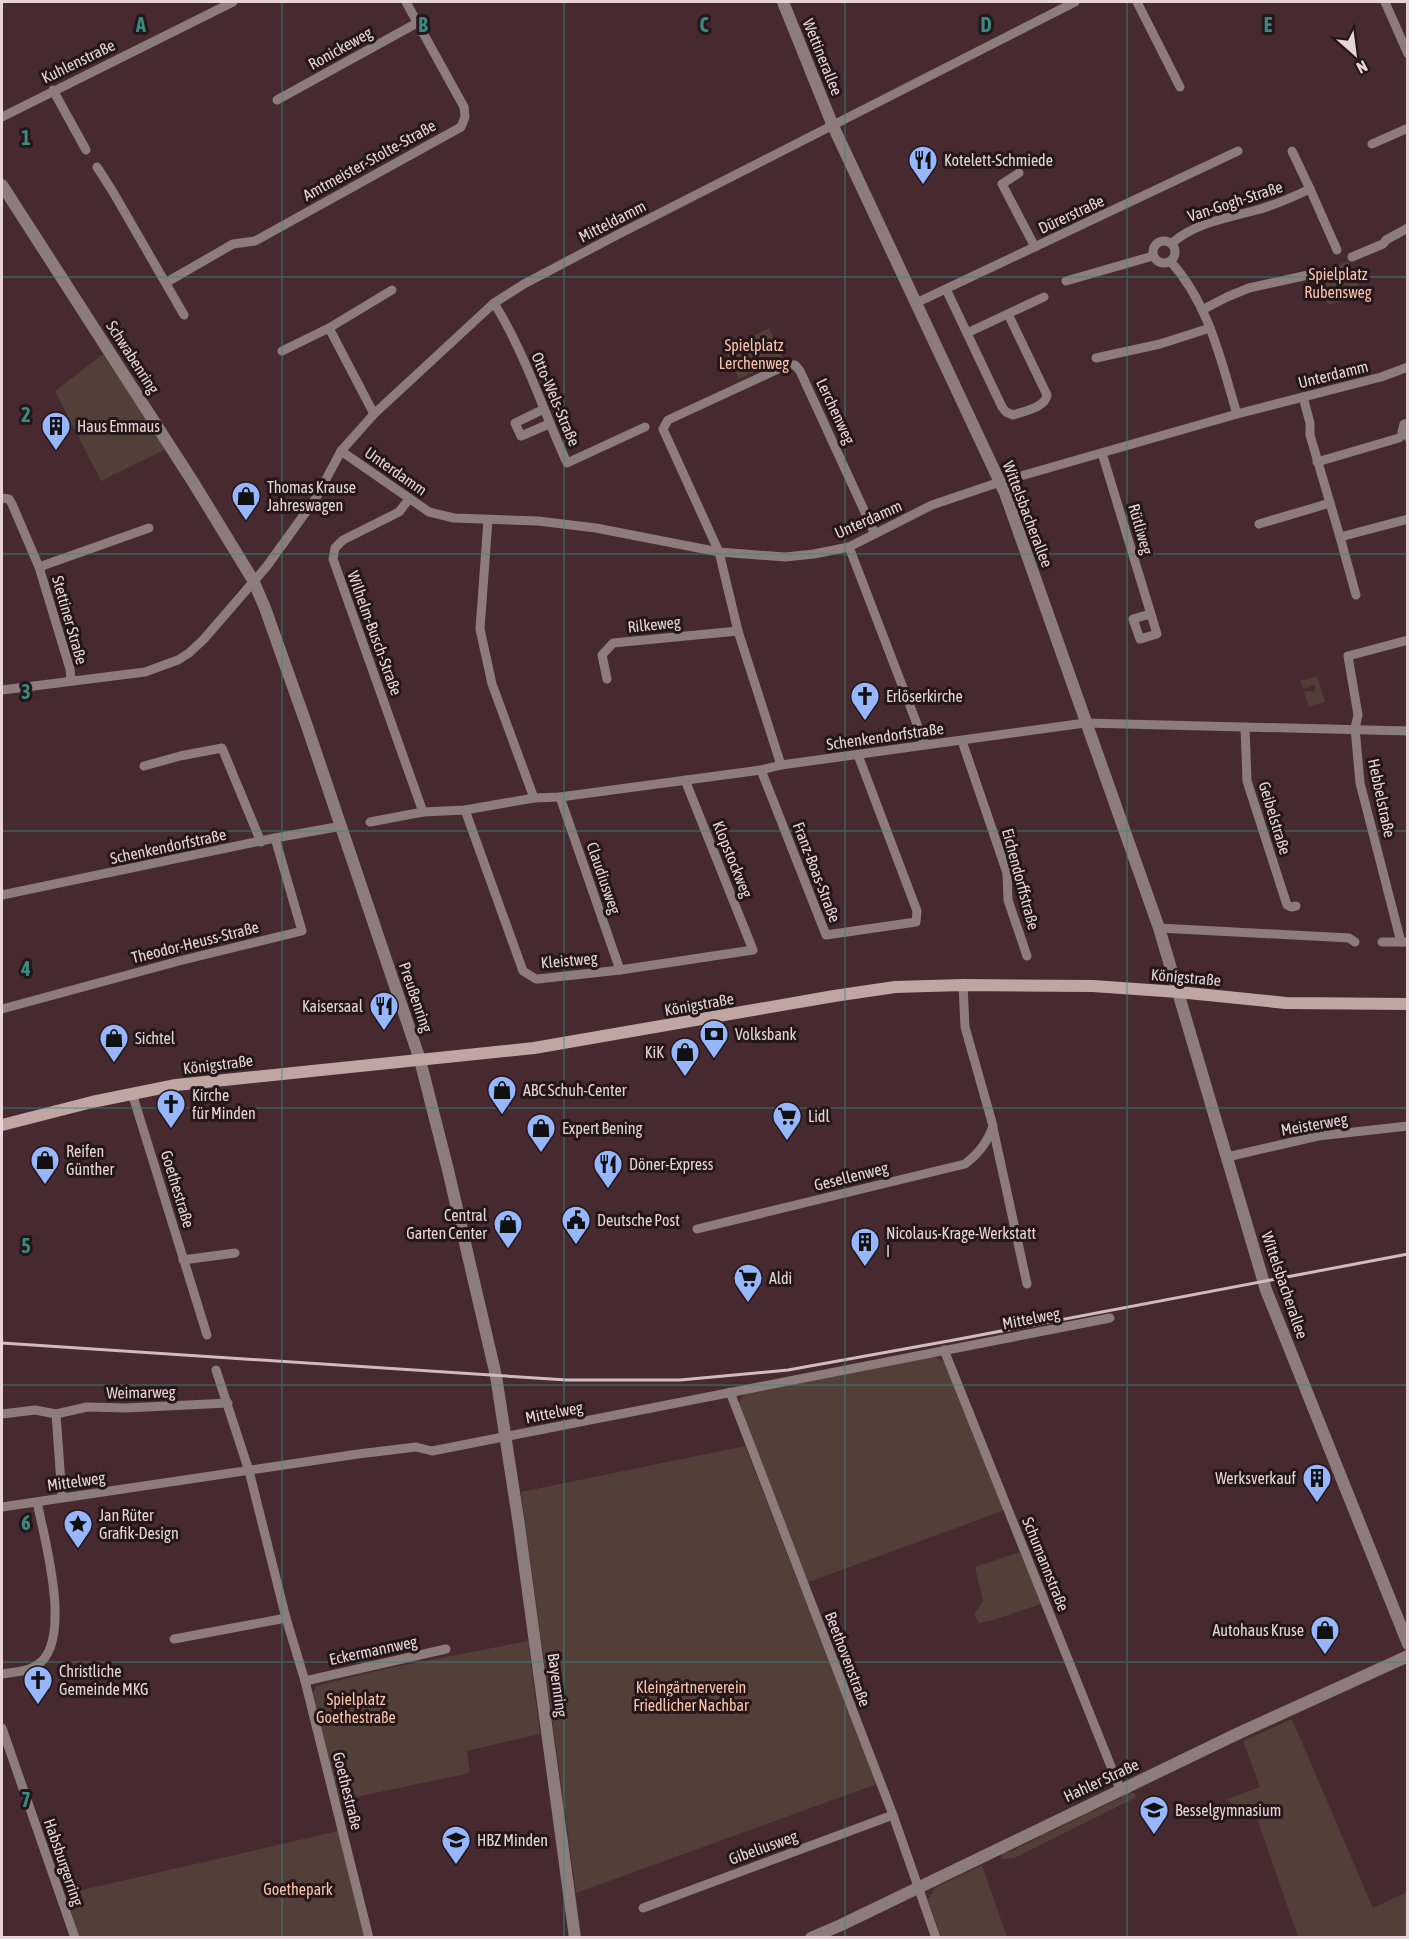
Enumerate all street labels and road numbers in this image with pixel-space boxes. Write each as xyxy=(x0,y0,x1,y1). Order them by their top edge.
street label: Wettinerallee xyxy=(799,16,847,98)
street label: Ronickeweg xyxy=(305,23,376,74)
street label: Kuhlenstraße xyxy=(38,36,118,86)
street label: Amtmeister-Stolte-Straße xyxy=(299,116,439,204)
street label: Van-Gogh-Straße xyxy=(1185,177,1285,226)
street label: Dürerstraße xyxy=(1035,191,1107,237)
street label: Mitteldamm xyxy=(575,196,649,246)
street label: Schwabenring xyxy=(102,317,163,397)
street label: Otto-Wels-Straße xyxy=(528,349,584,449)
street label: Unterdamm xyxy=(1296,357,1370,391)
street label: Lerchenweg xyxy=(812,375,859,447)
street label: Unterdamm xyxy=(361,443,431,499)
street label: Wittelsbacherallee xyxy=(1000,458,1056,570)
street label: Unterdamm xyxy=(832,496,904,542)
street label: Rütliweg xyxy=(1124,502,1157,557)
street label: Wilhelm-Busch-Straße xyxy=(344,568,406,698)
street label: Stettiner Straße xyxy=(49,574,91,666)
street label: Rilkeweg xyxy=(627,612,682,637)
street label: Schenkendorfstraße xyxy=(825,719,945,753)
street label: Hebbelstraße xyxy=(1365,757,1399,839)
street label: Geibelstraße xyxy=(1255,779,1295,857)
street label: Klopstockweg xyxy=(709,818,757,900)
street label: Franz-Boas-Straße xyxy=(790,819,844,925)
street label: Schenkendorfstraße xyxy=(108,825,228,867)
street label: Eichendorffstraße xyxy=(999,826,1043,932)
street label: Claudiusweg xyxy=(582,840,625,917)
street label: Theodor-Heuss-Straße xyxy=(129,917,261,967)
street label: Kleistweg xyxy=(540,949,598,972)
street label: Preußenring xyxy=(395,959,436,1035)
street label: Königstraße xyxy=(1150,965,1222,990)
street label: Königstraße xyxy=(663,989,735,1020)
street label: Königstraße xyxy=(182,1051,254,1078)
street label: Meisterweg xyxy=(1279,1109,1349,1140)
street label: Goethestraße xyxy=(158,1148,198,1230)
street label: Gesellenweg xyxy=(812,1158,890,1195)
street label: Wittelsbacherallee xyxy=(1258,1229,1312,1341)
street label: Mittelweg xyxy=(1001,1304,1062,1333)
street label: Weimarweg xyxy=(106,1382,176,1403)
street label: Mittelweg xyxy=(524,1398,585,1427)
street label: Mittelweg xyxy=(46,1468,106,1495)
street label: Schumannstraße xyxy=(1019,1515,1073,1613)
street label: Beethovenstraße xyxy=(822,1609,874,1709)
street label: Eckermannweg xyxy=(327,1632,419,1669)
street label: Bayernring xyxy=(544,1652,571,1718)
street label: Goethestraße xyxy=(330,1750,366,1832)
street label: Hahler Straße xyxy=(1061,1755,1141,1805)
street label: Habsburgerring xyxy=(40,1816,87,1908)
street label: Gibeliusweg xyxy=(726,1826,800,1869)

